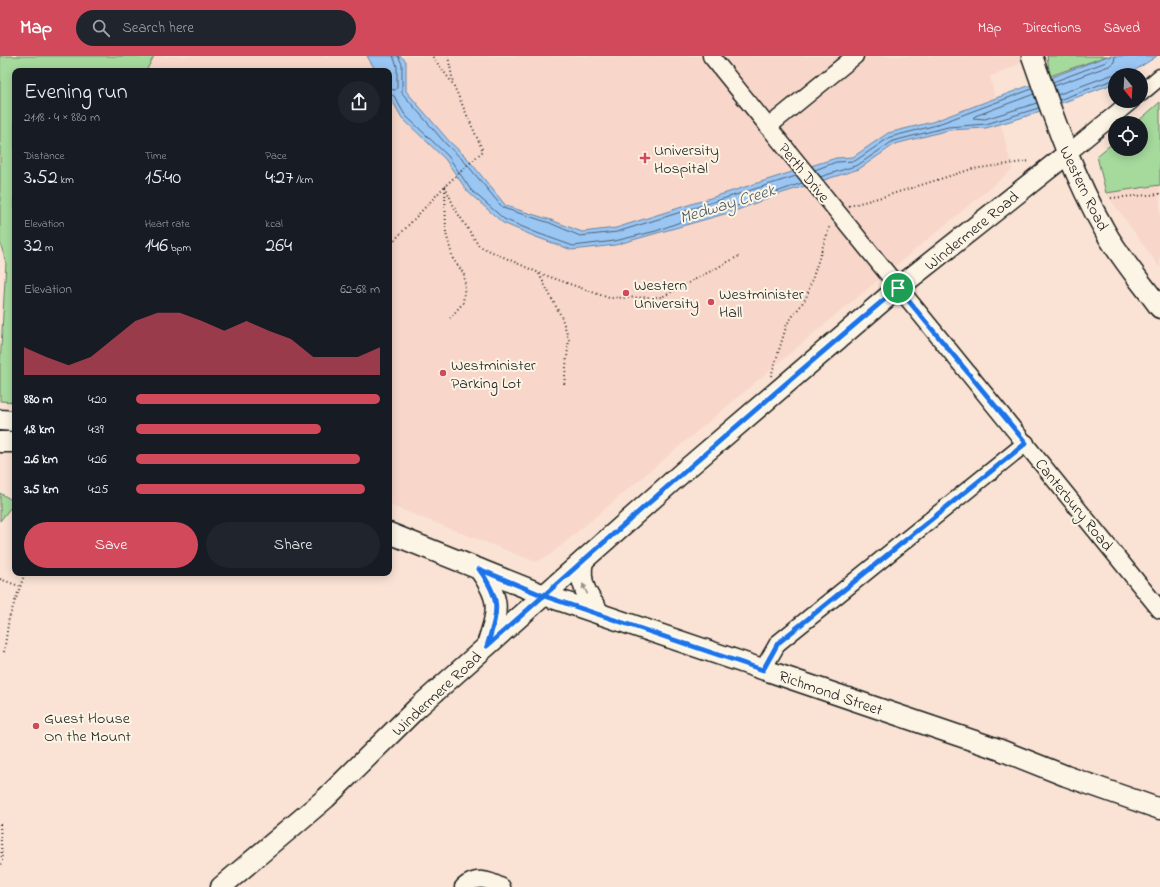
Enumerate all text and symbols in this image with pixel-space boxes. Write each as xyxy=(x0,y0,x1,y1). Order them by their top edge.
search box xyxy=(76,10,356,46)
text: Map xyxy=(20,15,52,42)
icon: search xyxy=(90,17,112,39)
text: Search here xyxy=(122,17,194,39)
text: Map xyxy=(978,18,1001,39)
text: Directions xyxy=(1023,18,1081,39)
text: Saved xyxy=(1103,18,1140,39)
north arrow xyxy=(1108,68,1148,108)
map controls xyxy=(1108,68,1148,156)
text: Evening run xyxy=(24,77,128,109)
button: share xyxy=(338,81,380,123)
text: 21:18 · 4 × 880 m xyxy=(24,108,100,127)
button: locate xyxy=(1108,116,1148,156)
street label: Perth Drive xyxy=(772,138,836,209)
place label: University Hospital xyxy=(654,139,719,181)
street label: Western Road xyxy=(1052,142,1114,235)
text: Distance xyxy=(24,148,65,164)
text: Time xyxy=(145,148,166,164)
text: Pace xyxy=(265,148,287,164)
marker: University Hospital xyxy=(639,152,651,164)
text: 3.52 xyxy=(24,164,58,193)
text: 15:40 xyxy=(145,164,181,193)
text: 4:27 xyxy=(265,164,293,193)
text: km xyxy=(58,172,74,188)
text: /km xyxy=(293,172,313,188)
water label: Medway Creek xyxy=(677,178,780,232)
street label: Windermere Road xyxy=(920,186,1025,277)
text: Elevation xyxy=(24,216,64,232)
text: Heart rate xyxy=(145,216,190,232)
text: kcal xyxy=(265,216,283,232)
text: 32 xyxy=(24,232,42,261)
text: 146 xyxy=(145,232,168,261)
text: 264 xyxy=(265,232,292,261)
text: m xyxy=(42,240,54,256)
text: bpm xyxy=(168,240,191,256)
pin xyxy=(881,271,915,305)
place label: Western University xyxy=(634,274,699,316)
icon: arrive xyxy=(887,277,909,299)
text: Elevation xyxy=(24,280,72,299)
text: 62–68 m xyxy=(340,280,380,299)
place label: Westminister Hall xyxy=(719,283,804,325)
marker: Western University xyxy=(621,288,631,298)
marker: Westminister Hall xyxy=(706,297,716,307)
place label: Westminister Parking Lot xyxy=(451,354,536,396)
marker: Westminister Parking Lot xyxy=(438,368,448,378)
text: 880 m xyxy=(24,390,53,409)
text: 4:20 xyxy=(88,390,107,409)
text: 1.8 km xyxy=(24,420,55,439)
text: 4:39 xyxy=(88,420,104,439)
text: 2.6 km xyxy=(24,450,58,469)
text: 4:26 xyxy=(88,450,107,469)
street label: Canterbury Road xyxy=(1029,454,1118,557)
text: 3.5 km xyxy=(24,480,59,499)
text: 4:25 xyxy=(88,480,108,499)
button: Save xyxy=(24,522,198,568)
button: Share xyxy=(206,522,380,568)
one-way arrow xyxy=(582,583,588,595)
street label: Windermere Road xyxy=(387,646,488,743)
street label: Richmond Street xyxy=(775,665,886,723)
place label: Guest House On the Mount xyxy=(44,707,132,749)
marker: Guest House On the Mount xyxy=(31,721,41,731)

